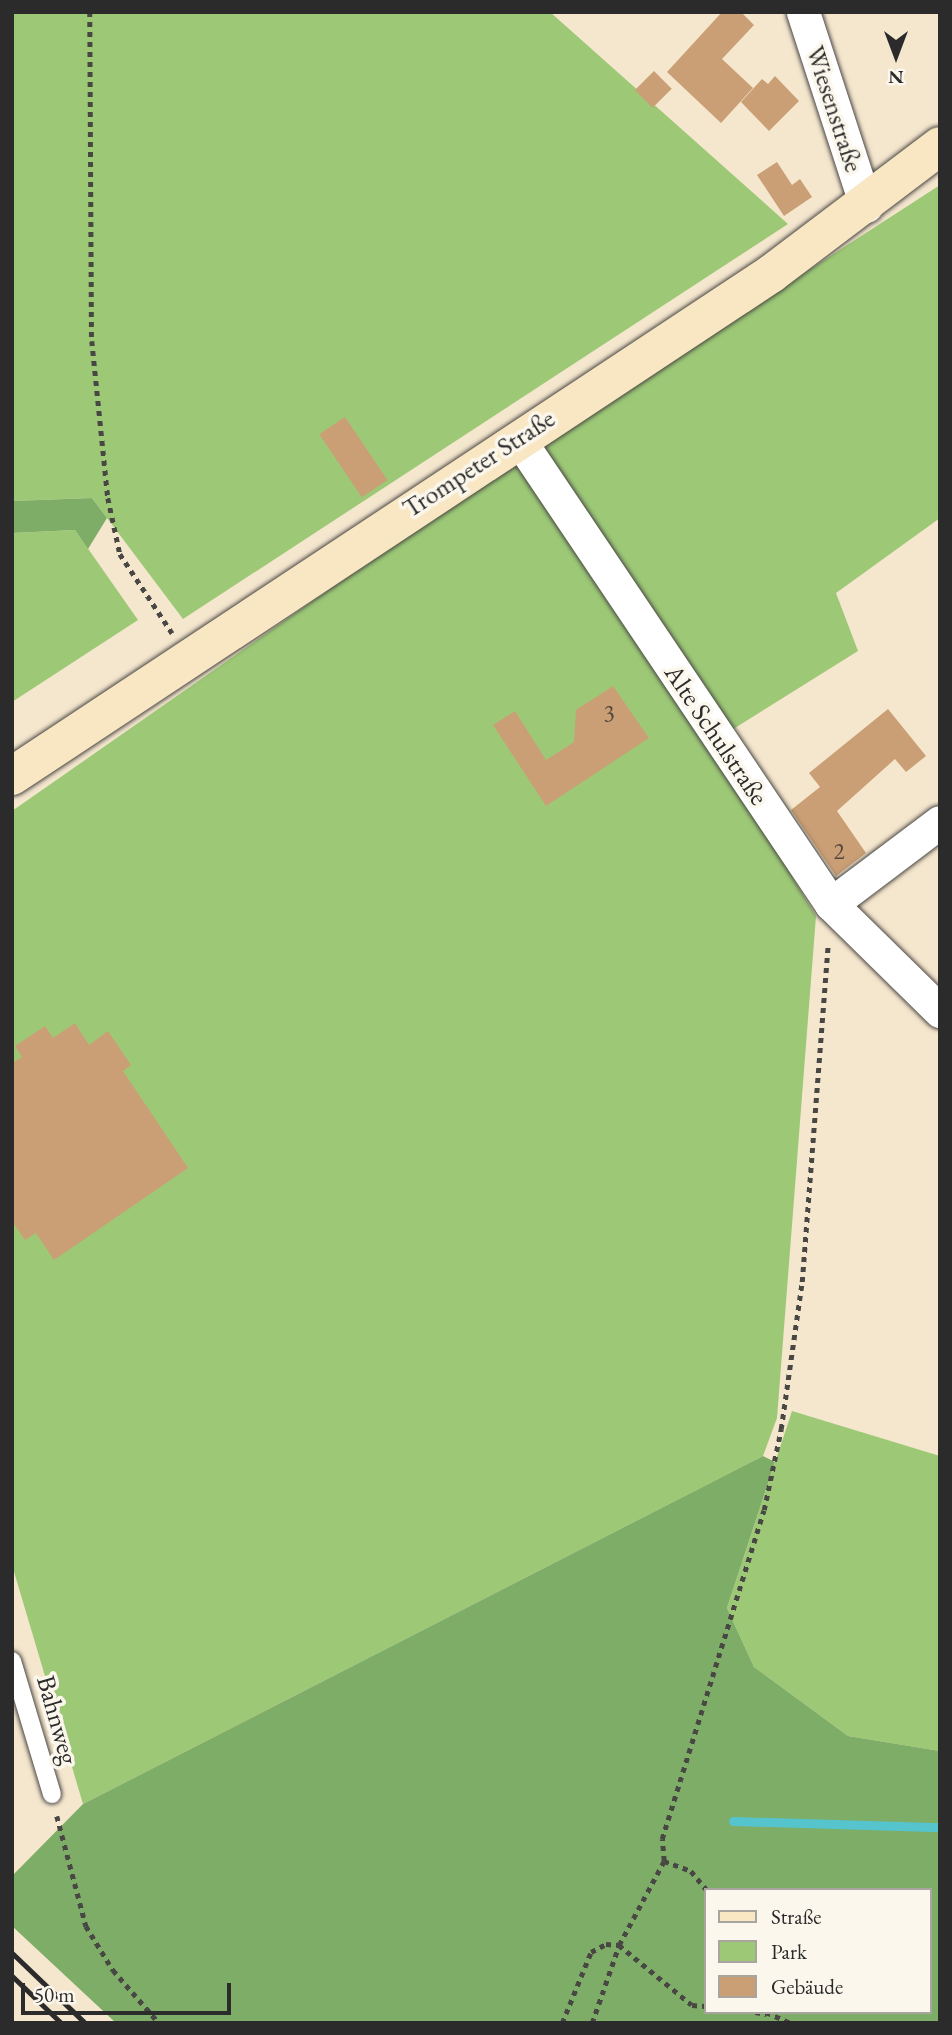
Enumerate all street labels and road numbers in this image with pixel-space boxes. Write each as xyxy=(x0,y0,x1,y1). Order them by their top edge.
street label: Wiesenstraße xyxy=(799,42,869,176)
street label: Trompeter Straße xyxy=(397,403,561,525)
street label: Alte Schulstraße xyxy=(658,659,774,811)
street label: Bahnweg xyxy=(30,1672,84,1768)

